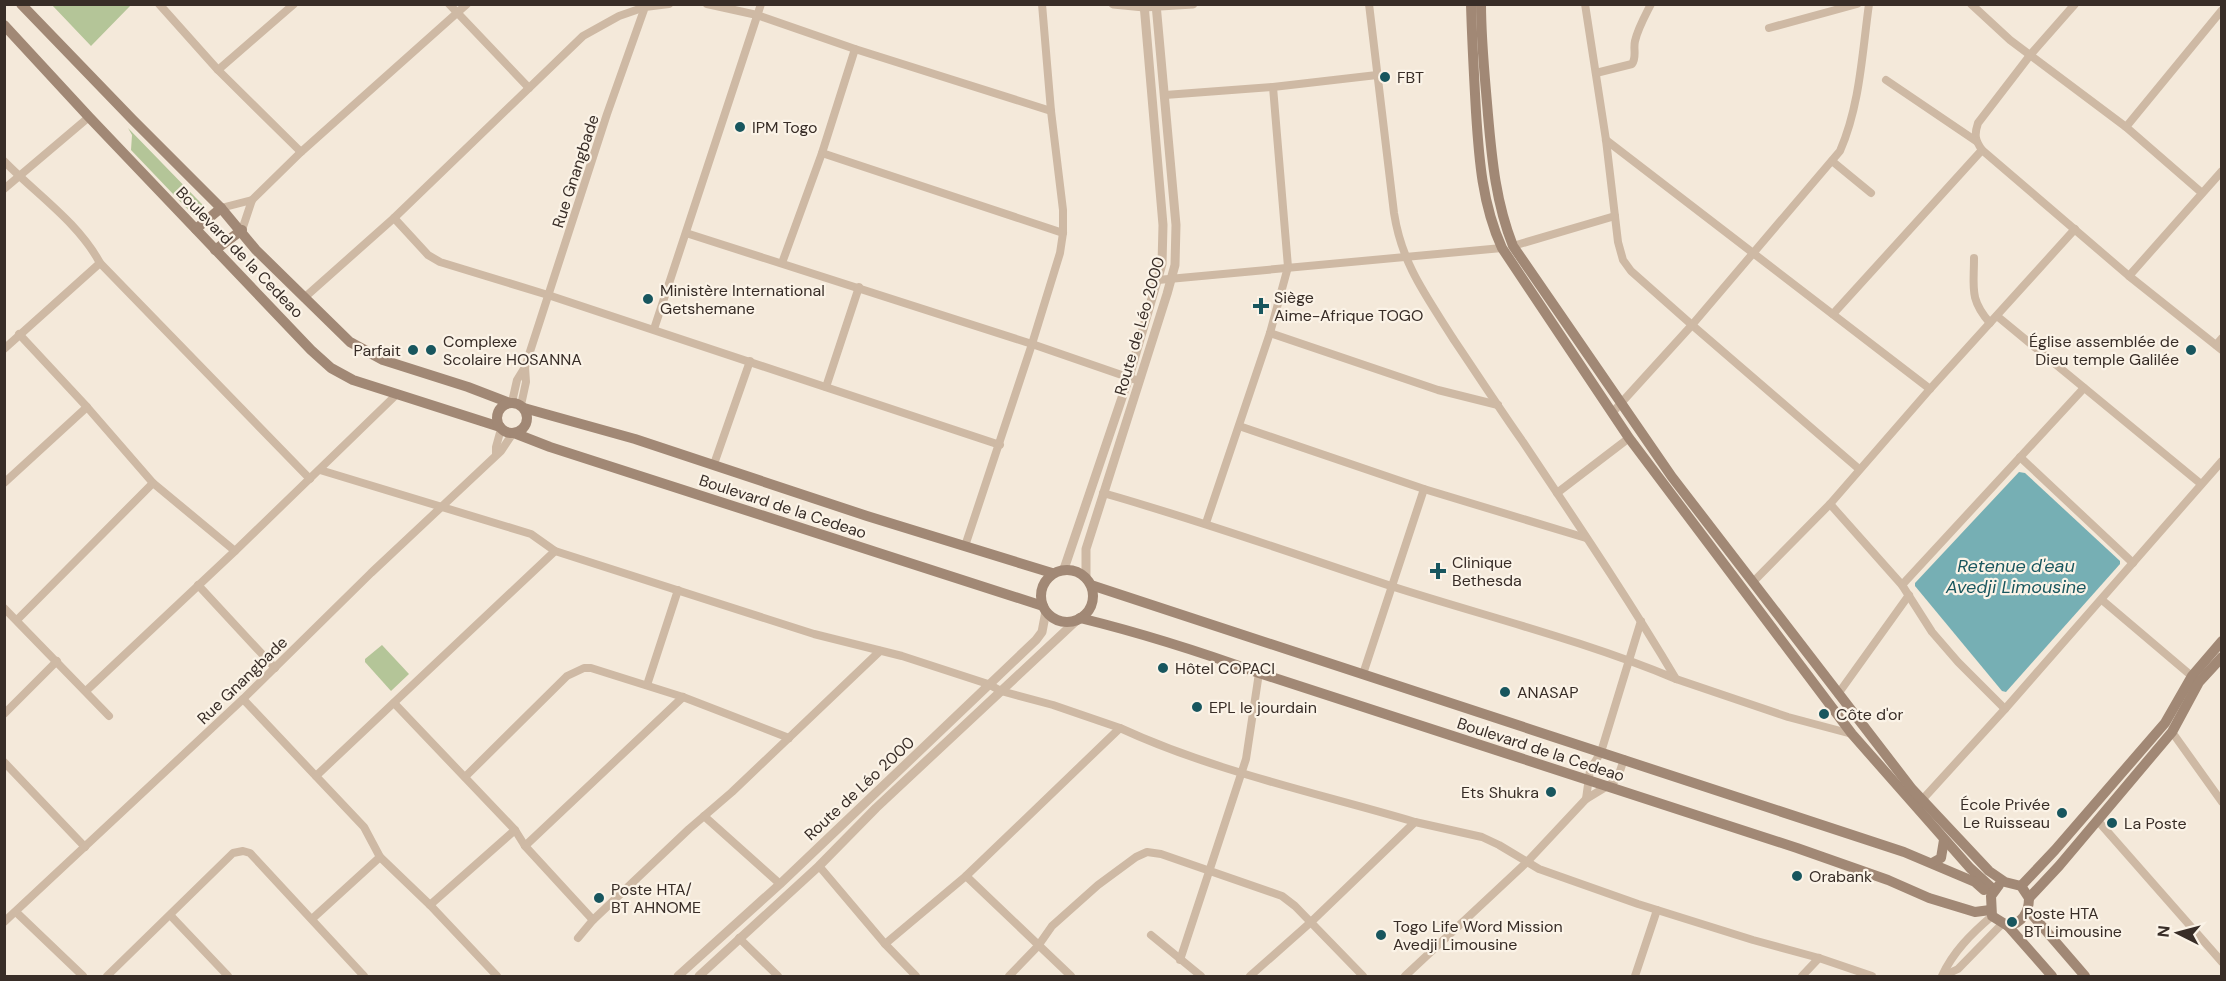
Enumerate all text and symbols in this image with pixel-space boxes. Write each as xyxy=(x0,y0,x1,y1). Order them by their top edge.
place label: FBT xyxy=(1397,67,1424,88)
marker: FBT xyxy=(1378,70,1392,84)
street label: Rue Gnangbade xyxy=(547,112,604,231)
place label: IPM Togo xyxy=(752,117,818,138)
marker: IPM Togo xyxy=(733,120,747,134)
street label: Boulevard de la Cedeao xyxy=(171,182,308,323)
street label: Route de Léo 2000 xyxy=(1110,254,1169,398)
place label: Ministère International Getshemane xyxy=(660,280,825,319)
place label: Siège Aime-Afrique TOGO xyxy=(1274,287,1423,326)
marker: Ministère International Getshemane xyxy=(641,292,655,306)
marker: Siège Aime-Afrique TOGO xyxy=(1252,297,1270,315)
place label: Complexe Scolaire HOSANNA xyxy=(443,331,582,370)
place label: Église assemblée de Dieu temple Galilée xyxy=(2029,331,2179,370)
place label: Parfait xyxy=(354,340,401,361)
marker: Parfait xyxy=(406,343,420,357)
marker: Complexe Scolaire HOSANNA xyxy=(424,343,438,357)
marker: Église assemblée de Dieu temple Galilée xyxy=(2184,343,2198,357)
street label: Boulevard de la Cedeao xyxy=(696,469,869,544)
place label: Clinique Bethesda xyxy=(1452,552,1522,591)
water label: Retenue d'eau Avedji Limousine xyxy=(1945,554,2086,599)
marker: Clinique Bethesda xyxy=(1429,562,1447,580)
street label: Rue Gnangbade xyxy=(193,632,292,729)
place label: Hôtel COPACI xyxy=(1175,658,1275,679)
marker: Hôtel COPACI xyxy=(1156,661,1170,675)
place label: ANASAP xyxy=(1517,682,1579,703)
marker: ANASAP xyxy=(1498,685,1512,699)
place label: EPL le jourdain xyxy=(1209,697,1317,718)
marker: EPL le jourdain xyxy=(1190,700,1204,714)
place label: Côte d'or xyxy=(1836,704,1903,725)
marker: Côte d'or xyxy=(1817,707,1831,721)
street label: Boulevard de la Cedeao xyxy=(1454,712,1627,787)
street label: Route de Léo 2000 xyxy=(800,732,919,845)
place label: Ets Shukra xyxy=(1461,782,1539,803)
marker: Ets Shukra xyxy=(1544,785,1558,799)
place label: École Privée Le Ruisseau xyxy=(1960,794,2050,833)
marker: École Privée Le Ruisseau xyxy=(2055,806,2069,820)
place label: La Poste xyxy=(2124,813,2187,834)
marker: La Poste xyxy=(2105,816,2119,830)
place label: Orabank xyxy=(1809,866,1872,887)
marker: Orabank xyxy=(1790,869,1804,883)
place label: Poste HTA/ BT AHNOME xyxy=(611,879,701,918)
marker: Poste HTA/ BT AHNOME xyxy=(592,891,606,905)
place label: Poste HTA BT Limousine xyxy=(2024,903,2122,942)
north arrow xyxy=(2148,903,2208,963)
marker: Poste HTA BT Limousine xyxy=(2005,915,2019,929)
place label: Togo Life Word Mission Avedji Limousine xyxy=(1393,916,1563,955)
text: N xyxy=(2153,925,2175,938)
marker: Togo Life Word Mission Avedji Limousine xyxy=(1374,928,1388,942)

